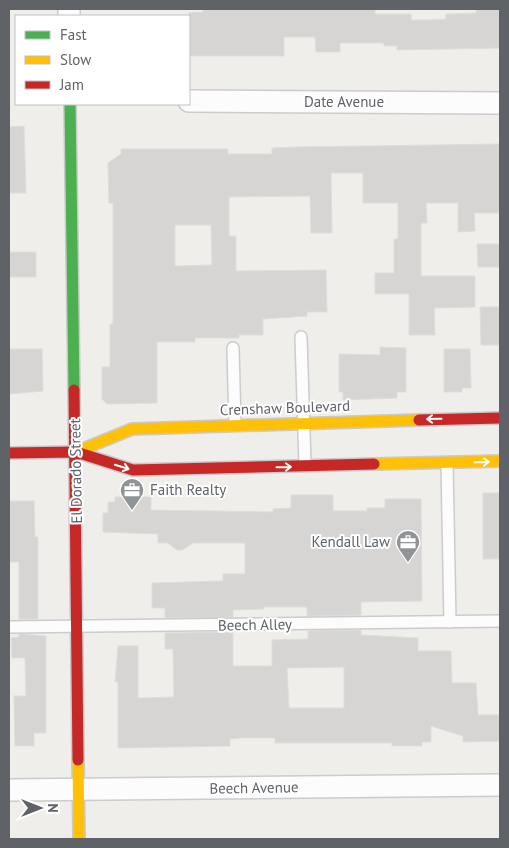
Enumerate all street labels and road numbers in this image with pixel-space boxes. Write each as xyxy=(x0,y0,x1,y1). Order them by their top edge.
street label: Date Avenue xyxy=(304,92,384,111)
street label: Crenshaw Boulevard xyxy=(220,396,350,419)
street label: El Dorado Street xyxy=(65,418,86,524)
street label: Beech Alley xyxy=(218,614,292,635)
street label: Beech Avenue xyxy=(209,777,299,798)

